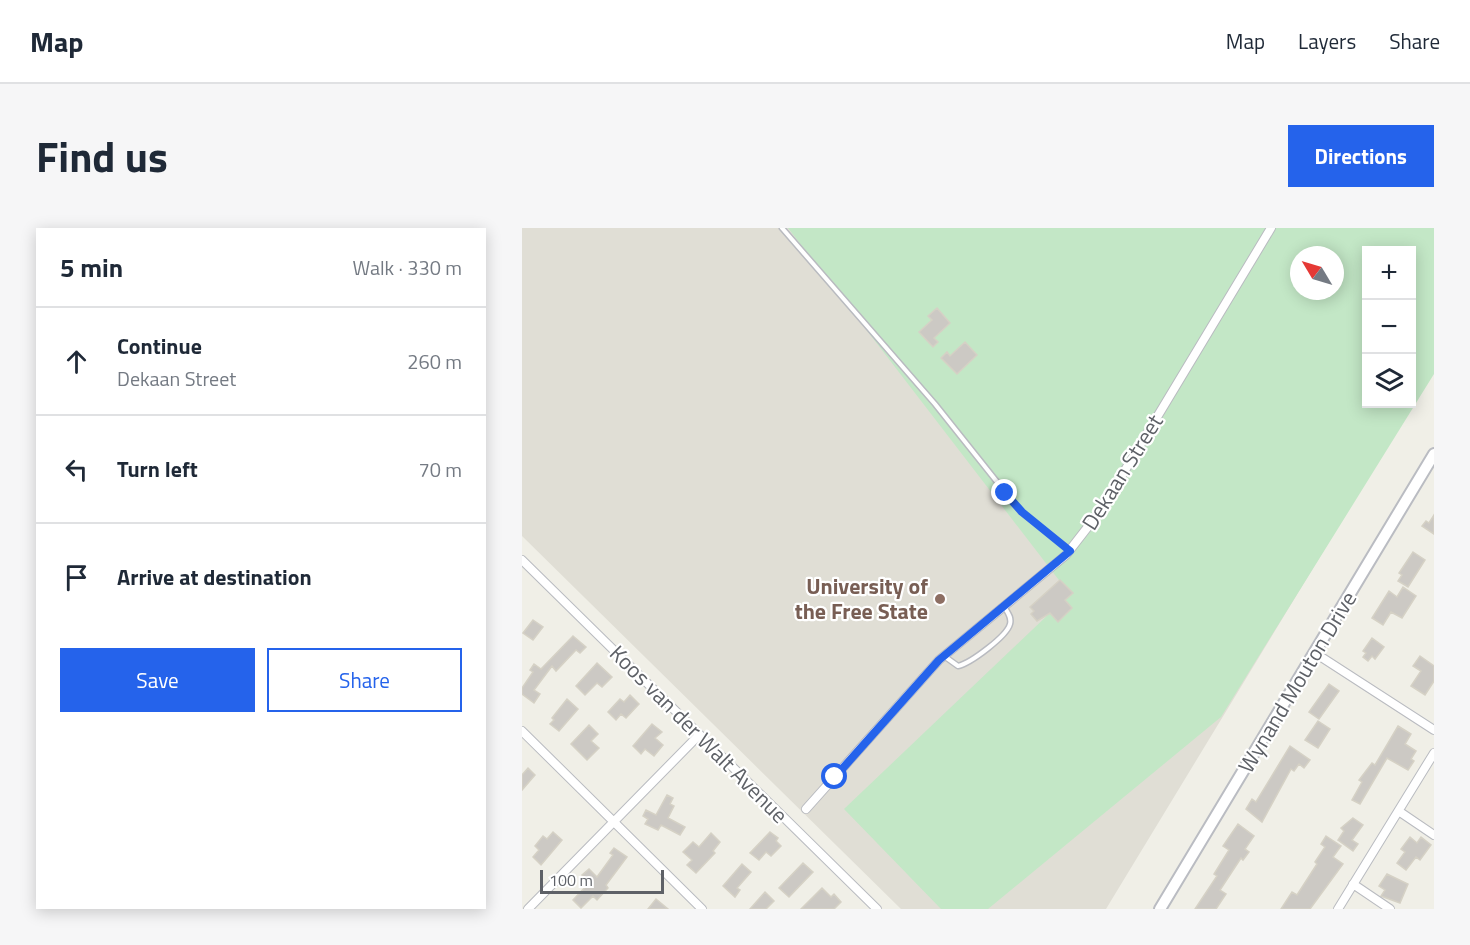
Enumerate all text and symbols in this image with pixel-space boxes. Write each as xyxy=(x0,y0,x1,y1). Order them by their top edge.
text: Map xyxy=(30,20,84,63)
text: Map xyxy=(1226,25,1265,57)
text: Layers xyxy=(1298,25,1356,57)
text: Share xyxy=(1389,25,1440,57)
text: Find us xyxy=(36,124,168,188)
button: Directions xyxy=(1288,125,1434,187)
north arrow xyxy=(1290,246,1344,300)
map controls xyxy=(1362,246,1416,408)
button: + xyxy=(1362,246,1416,300)
text: 5 min xyxy=(60,248,123,287)
text: Walk · 330 m xyxy=(353,252,462,283)
button: − xyxy=(1362,300,1416,354)
text: Continue xyxy=(117,329,202,363)
icon: ahead xyxy=(60,345,93,378)
text: 260 m xyxy=(407,346,462,377)
button: layers xyxy=(1362,354,1416,408)
text: Dekaan Street xyxy=(117,363,236,394)
street label: Dekaan Street xyxy=(1073,407,1171,537)
text: Turn left xyxy=(117,452,198,486)
icon: left xyxy=(60,453,93,486)
text: 70 m xyxy=(418,454,462,485)
route end xyxy=(991,479,1017,505)
text: Arrive at destination xyxy=(117,560,312,594)
icon: arrive xyxy=(60,561,93,594)
place label: University of the Free State xyxy=(795,569,928,628)
street label: Wynand Mouton Drive xyxy=(1229,585,1365,779)
marker: University of the Free State xyxy=(933,592,947,606)
street label: Koos van der Walt Avenue xyxy=(602,637,796,831)
button: Save xyxy=(60,648,255,712)
button: Share xyxy=(267,648,462,712)
route start xyxy=(821,763,847,789)
scale bar xyxy=(540,867,664,894)
text: 100 m xyxy=(549,868,593,892)

